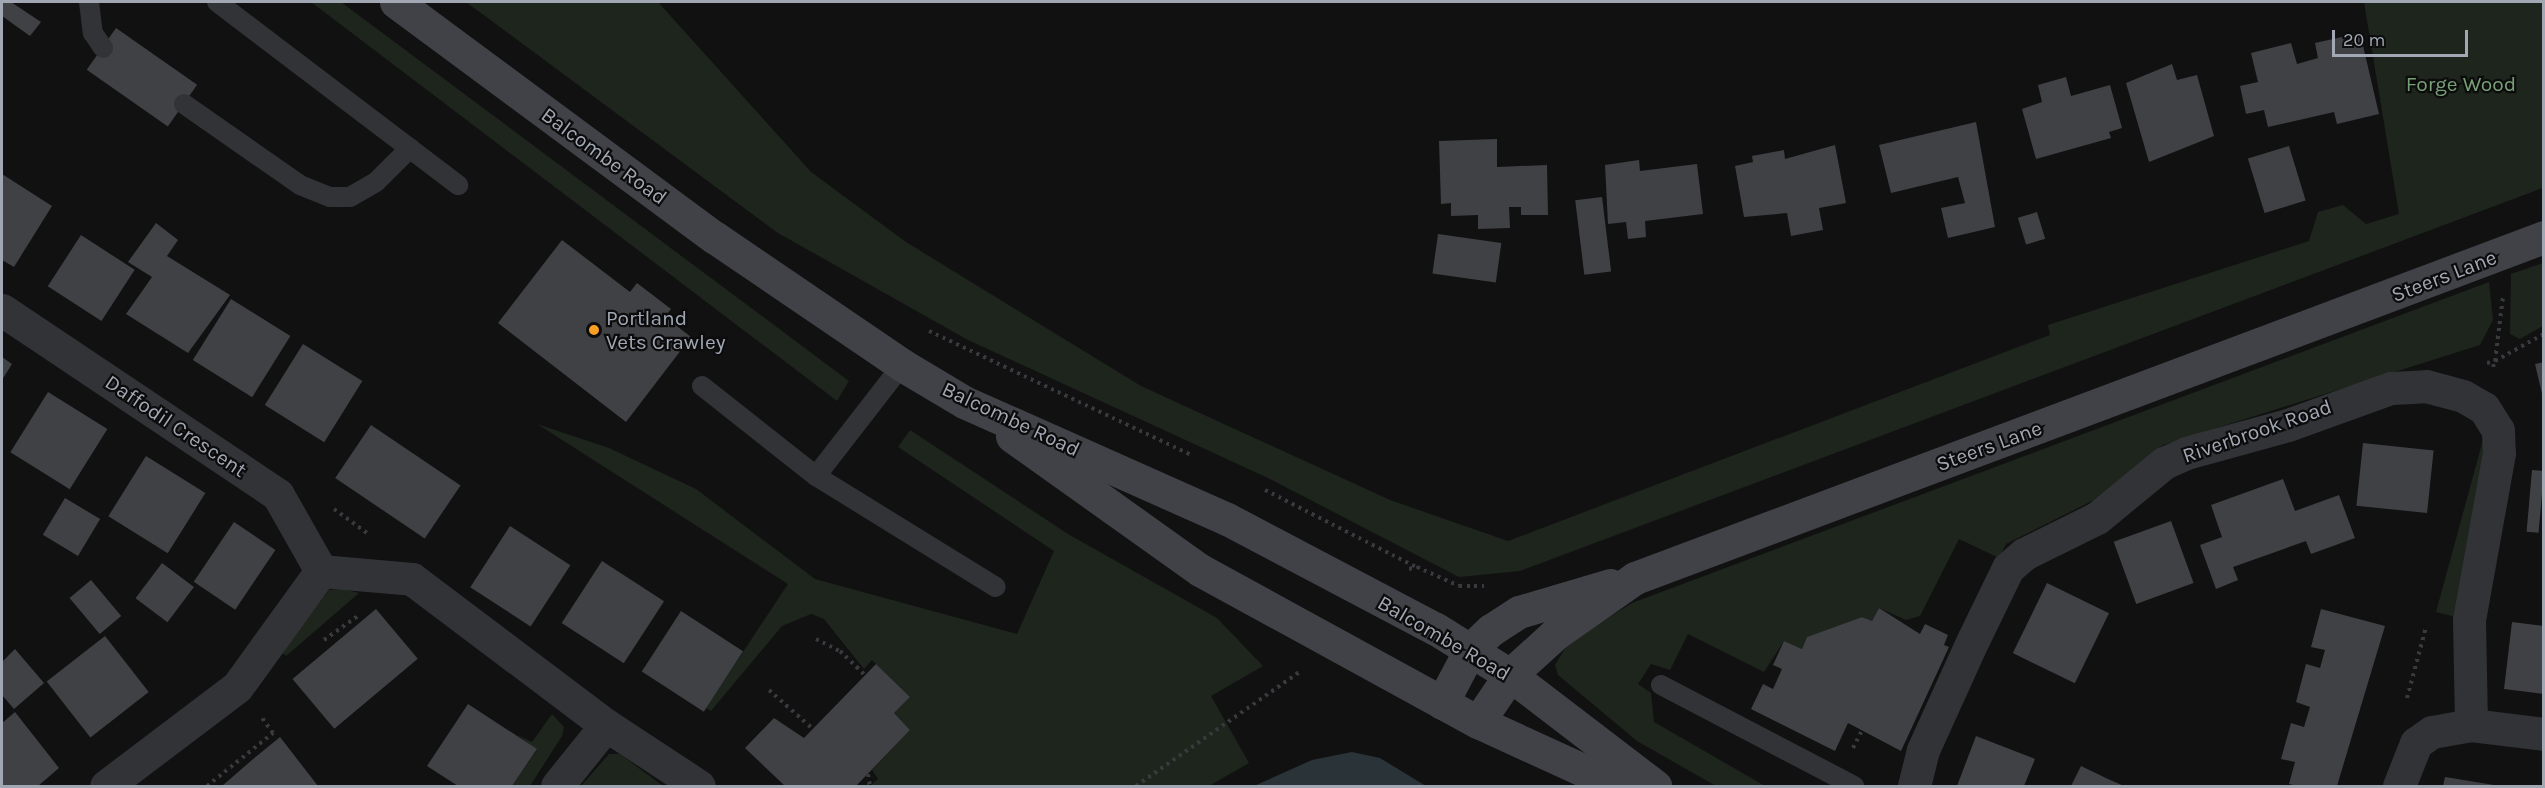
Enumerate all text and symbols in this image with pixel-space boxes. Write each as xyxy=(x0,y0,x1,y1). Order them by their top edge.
scale bar xyxy=(2335,18,2472,56)
text: 20 m xyxy=(2343,29,2385,51)
park label: Forge Wood xyxy=(2406,71,2516,97)
street label: Balcombe Road xyxy=(536,102,672,210)
street label: Steers Lane xyxy=(2388,244,2500,308)
place label: Portland Vets Crawley xyxy=(606,305,726,355)
marker: Portland Vets Crawley xyxy=(587,323,601,337)
street label: Daffodil Crescent xyxy=(100,369,252,483)
street label: Balcombe Road xyxy=(938,376,1084,462)
street label: Riverbrook Road xyxy=(2179,394,2335,468)
street label: Steers Lane xyxy=(1933,415,2045,477)
street label: Balcombe Road xyxy=(1373,590,1515,686)

